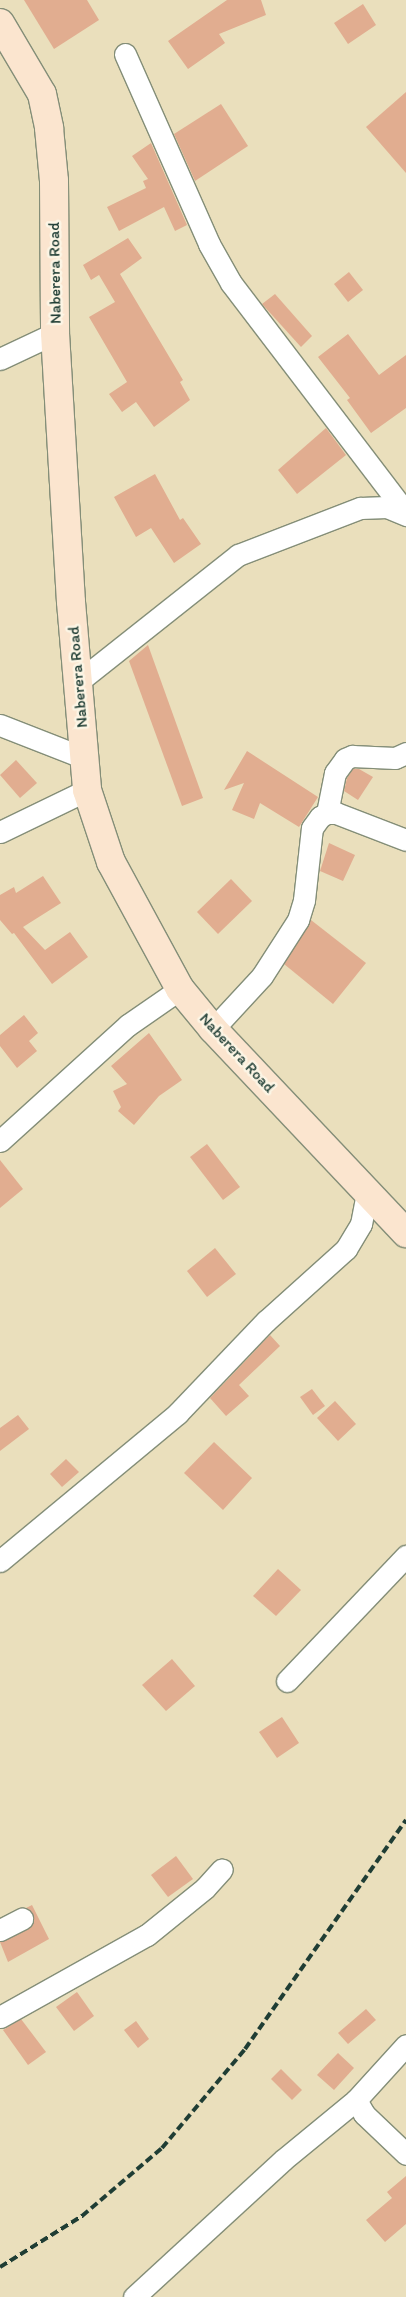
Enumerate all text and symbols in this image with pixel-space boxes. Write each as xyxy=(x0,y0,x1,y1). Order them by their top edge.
street label: Naberera Road xyxy=(45,222,65,324)
street label: Naberera Road xyxy=(64,626,92,728)
street label: Naberera Road xyxy=(195,1009,279,1097)

